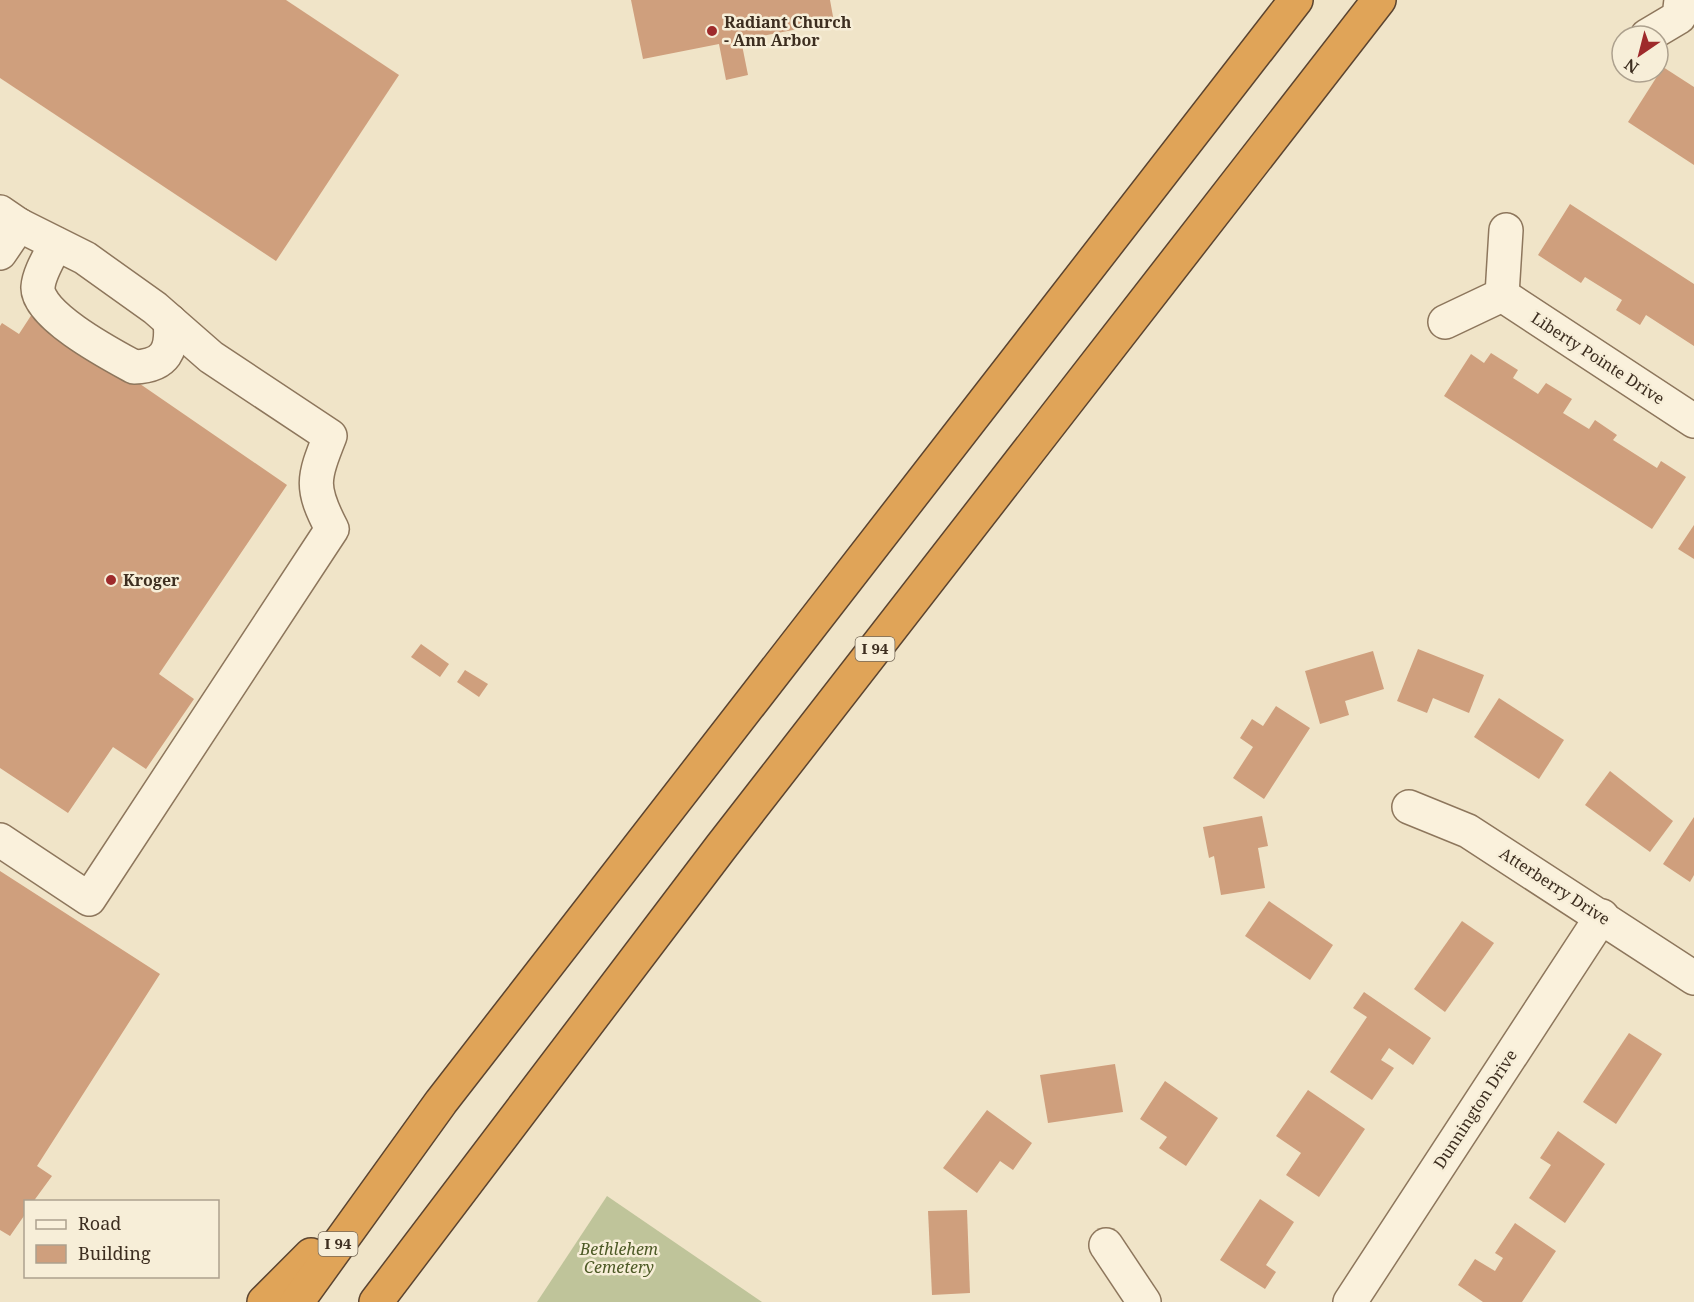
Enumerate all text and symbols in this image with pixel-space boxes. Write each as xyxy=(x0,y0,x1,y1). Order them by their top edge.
place label: Radiant Church - Ann Arbor xyxy=(724,11,852,51)
marker: Radiant Church - Ann Arbor xyxy=(705,24,719,38)
north arrow xyxy=(1610,24,1670,84)
text: N xyxy=(1620,53,1643,79)
street label: Liberty Pointe Drive xyxy=(1527,307,1669,409)
place label: Kroger xyxy=(123,569,180,591)
marker: Kroger xyxy=(104,573,118,587)
road number: I 94 xyxy=(856,637,894,661)
street label: Atterberry Drive xyxy=(1496,842,1614,930)
street label: Dunnington Drive xyxy=(1428,1045,1522,1173)
legend xyxy=(24,1200,219,1278)
text: Road xyxy=(78,1211,121,1235)
road number: I 94 xyxy=(318,1232,358,1256)
park label: Bethlehem Cemetery xyxy=(579,1238,659,1278)
text: Building xyxy=(78,1241,151,1265)

